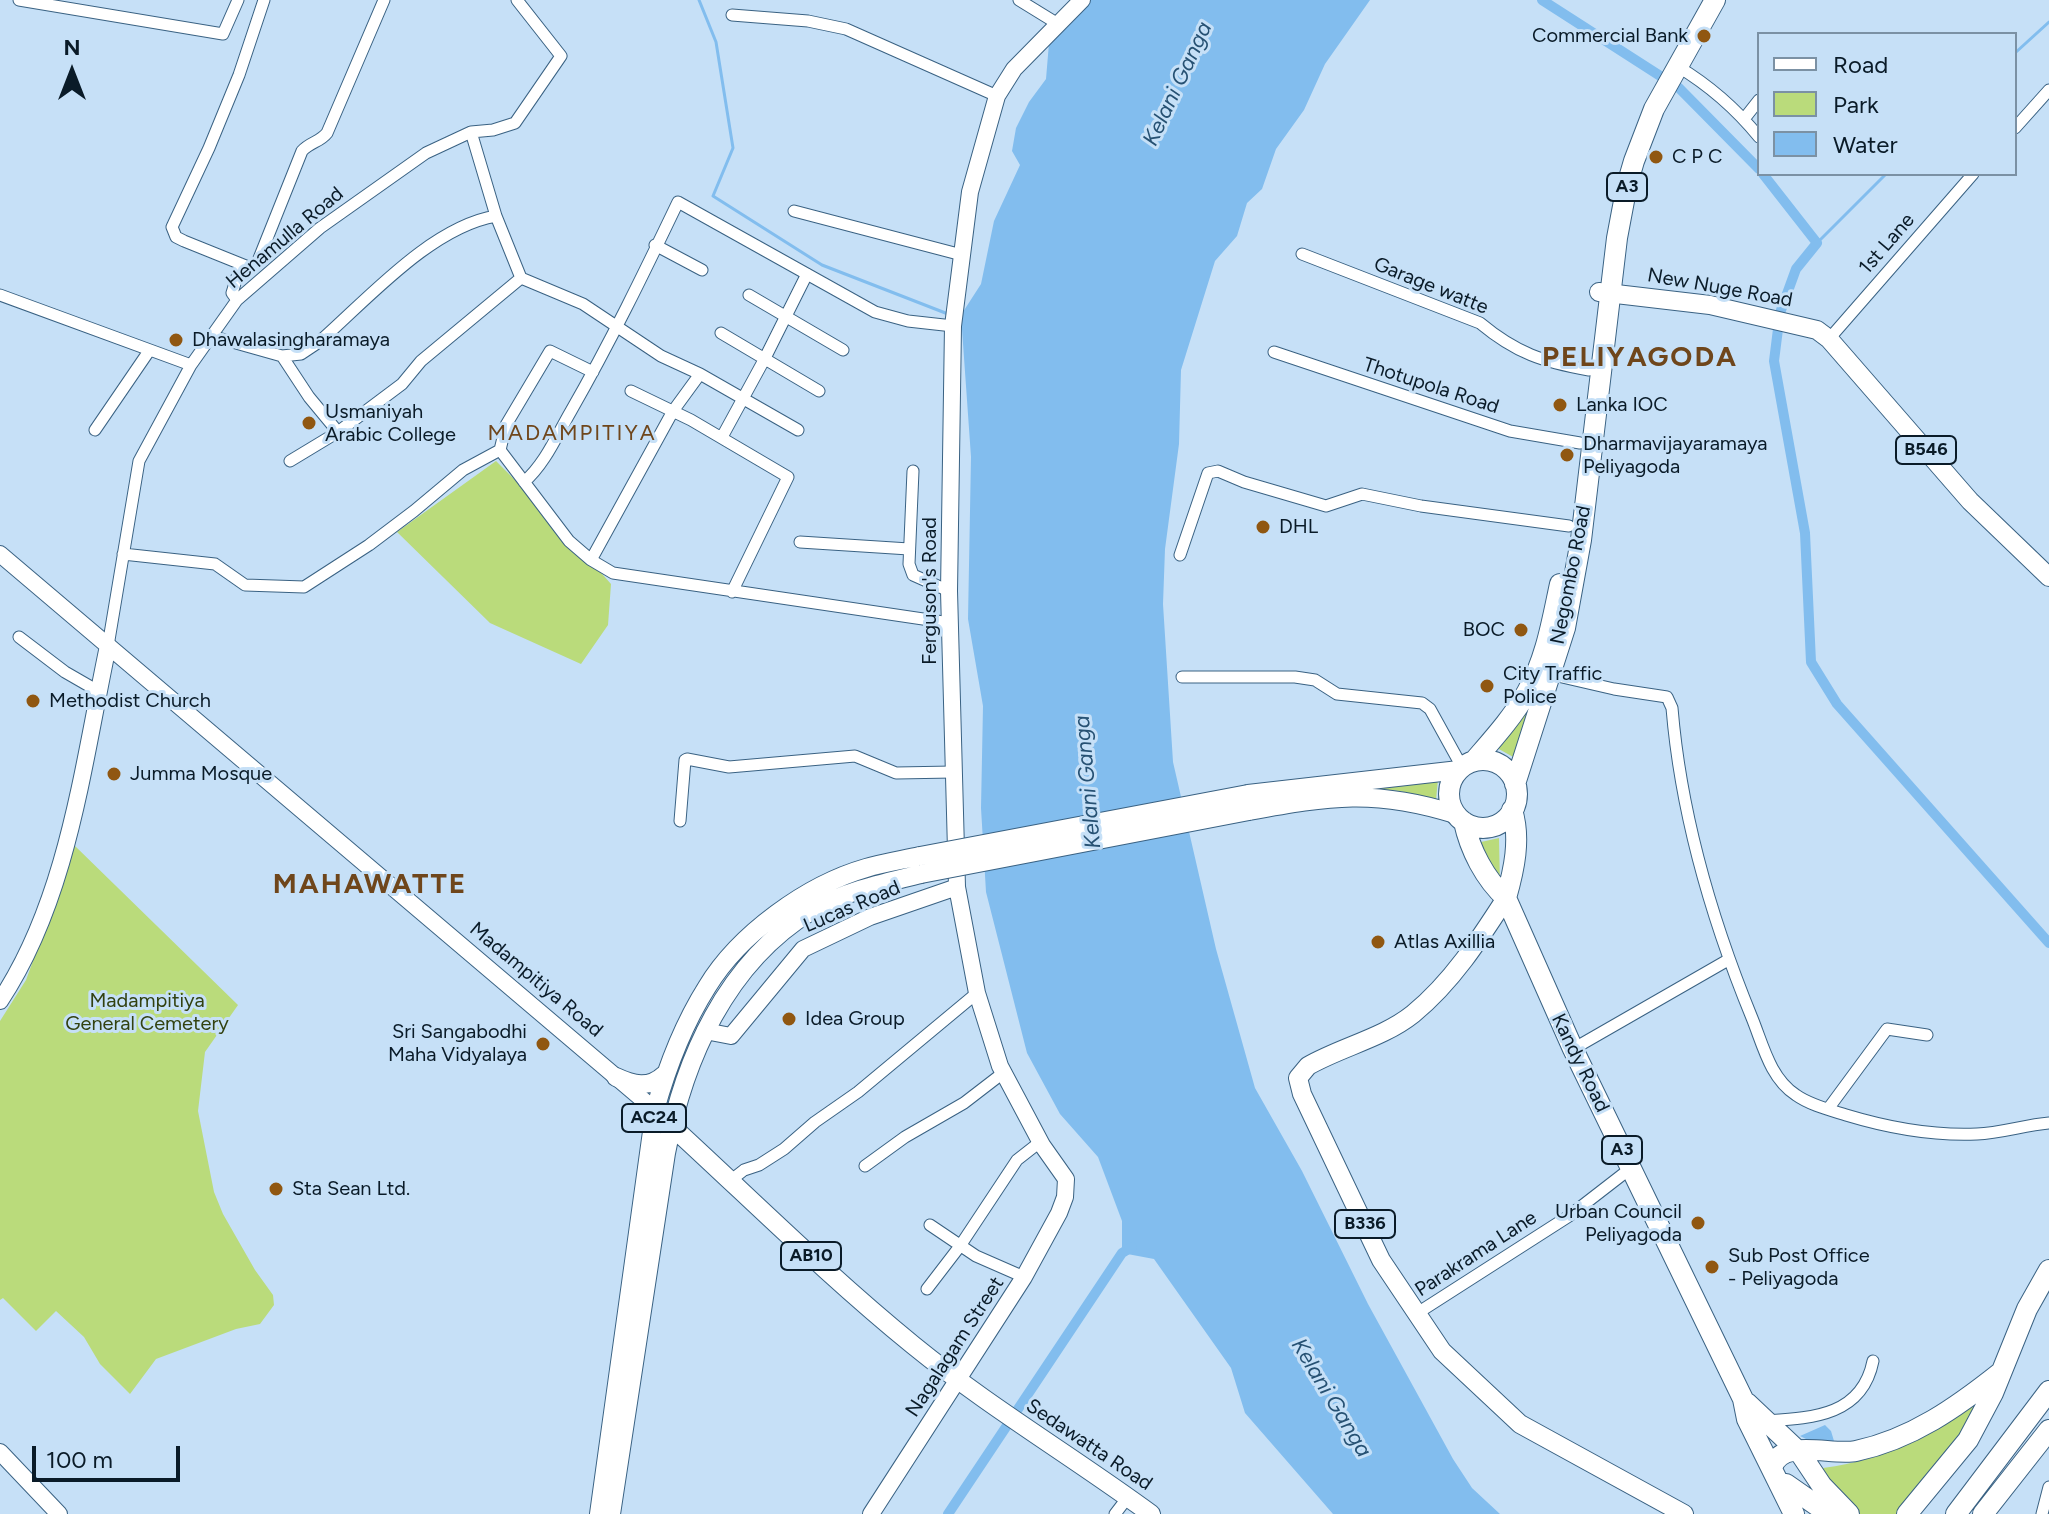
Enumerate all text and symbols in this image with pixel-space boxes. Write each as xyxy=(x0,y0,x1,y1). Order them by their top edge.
water label: Kelani Ganga xyxy=(1138,18,1218,150)
place label: Commercial Bank xyxy=(1532,24,1688,48)
marker: Commercial Bank xyxy=(1695,27,1713,45)
north arrow xyxy=(32,32,112,112)
legend xyxy=(1757,32,2017,176)
text: N xyxy=(63,34,81,61)
text: Road xyxy=(1833,50,1888,79)
text: Park xyxy=(1833,90,1879,119)
text: Water xyxy=(1833,130,1898,159)
place label: C P C xyxy=(1672,145,1722,169)
marker: C P C xyxy=(1647,148,1665,166)
road number: A3 xyxy=(1607,173,1647,201)
street label: Henamulla Road xyxy=(222,182,348,294)
street label: 1st Lane xyxy=(1854,209,1920,279)
street label: Garage watte xyxy=(1370,252,1492,320)
street label: New Nuge Road xyxy=(1646,263,1794,313)
place label: Dhawalasingharamaya xyxy=(192,328,390,352)
marker: Dhawalasingharamaya xyxy=(167,331,185,349)
district label: PELIYAGODA xyxy=(1542,341,1738,375)
street label: Thotupola Road xyxy=(1360,353,1502,419)
place label: Lanka IOC xyxy=(1576,393,1668,417)
marker: Lanka IOC xyxy=(1551,396,1569,414)
place label: Usmaniyah Arabic College xyxy=(325,400,456,447)
marker: Usmaniyah Arabic College xyxy=(300,414,318,432)
district label: MADAMPITIYA xyxy=(487,421,657,447)
place label: Dharmavijayaramaya Peliyagoda xyxy=(1583,432,1767,479)
road number: B546 xyxy=(1896,436,1956,464)
marker: Dharmavijayaramaya Peliyagoda xyxy=(1558,446,1576,464)
street label: Negombo Road xyxy=(1546,503,1596,647)
place label: DHL xyxy=(1279,515,1318,539)
street label: Ferguson's Road xyxy=(918,517,942,665)
marker: DHL xyxy=(1254,518,1272,536)
place label: BOC xyxy=(1463,618,1505,642)
marker: BOC xyxy=(1512,621,1530,639)
place label: City Traffic Police xyxy=(1503,662,1602,709)
marker: City Traffic Police xyxy=(1478,677,1496,695)
place label: Methodist Church xyxy=(49,689,211,713)
marker: Methodist Church xyxy=(24,692,42,710)
water label: Kelani Ganga xyxy=(1069,714,1107,850)
place label: Jumma Mosque xyxy=(130,762,272,786)
marker: Jumma Mosque xyxy=(105,765,123,783)
district label: MAHAWATTE xyxy=(273,868,467,902)
street label: Lucas Road xyxy=(800,876,904,938)
street label: Madampitiya Road xyxy=(465,917,607,1043)
place label: Atlas Axillia xyxy=(1394,930,1495,954)
marker: Atlas Axillia xyxy=(1369,933,1387,951)
park label: Madampitiya General Cemetery xyxy=(65,989,229,1036)
place label: Idea Group xyxy=(805,1007,905,1031)
marker: Idea Group xyxy=(780,1010,798,1028)
street label: Kandy Road xyxy=(1546,1010,1614,1116)
place label: Sri Sangabodhi Maha Vidyalaya xyxy=(388,1020,527,1067)
marker: Sri Sangabodhi Maha Vidyalaya xyxy=(534,1035,552,1053)
road number: AC24 xyxy=(622,1104,686,1132)
road number: A3 xyxy=(1602,1136,1642,1164)
place label: Sta Sean Ltd. xyxy=(292,1177,410,1201)
marker: Sta Sean Ltd. xyxy=(267,1180,285,1198)
place label: Urban Council Peliyagoda xyxy=(1555,1200,1682,1247)
street label: Parakrama Lane xyxy=(1411,1206,1541,1302)
road number: B336 xyxy=(1335,1210,1395,1238)
marker: Urban Council Peliyagoda xyxy=(1689,1214,1707,1232)
road number: AB10 xyxy=(781,1242,841,1270)
place label: Sub Post Office - Peliyagoda xyxy=(1728,1244,1870,1291)
marker: Sub Post Office - Peliyagoda xyxy=(1703,1258,1721,1276)
street label: Nagalagam Street xyxy=(901,1272,1009,1422)
water label: Kelani Ganga xyxy=(1285,1334,1377,1462)
street label: Sedawatta Road xyxy=(1021,1394,1157,1496)
scale bar xyxy=(36,1430,184,1480)
text: 100 m xyxy=(46,1445,113,1474)

